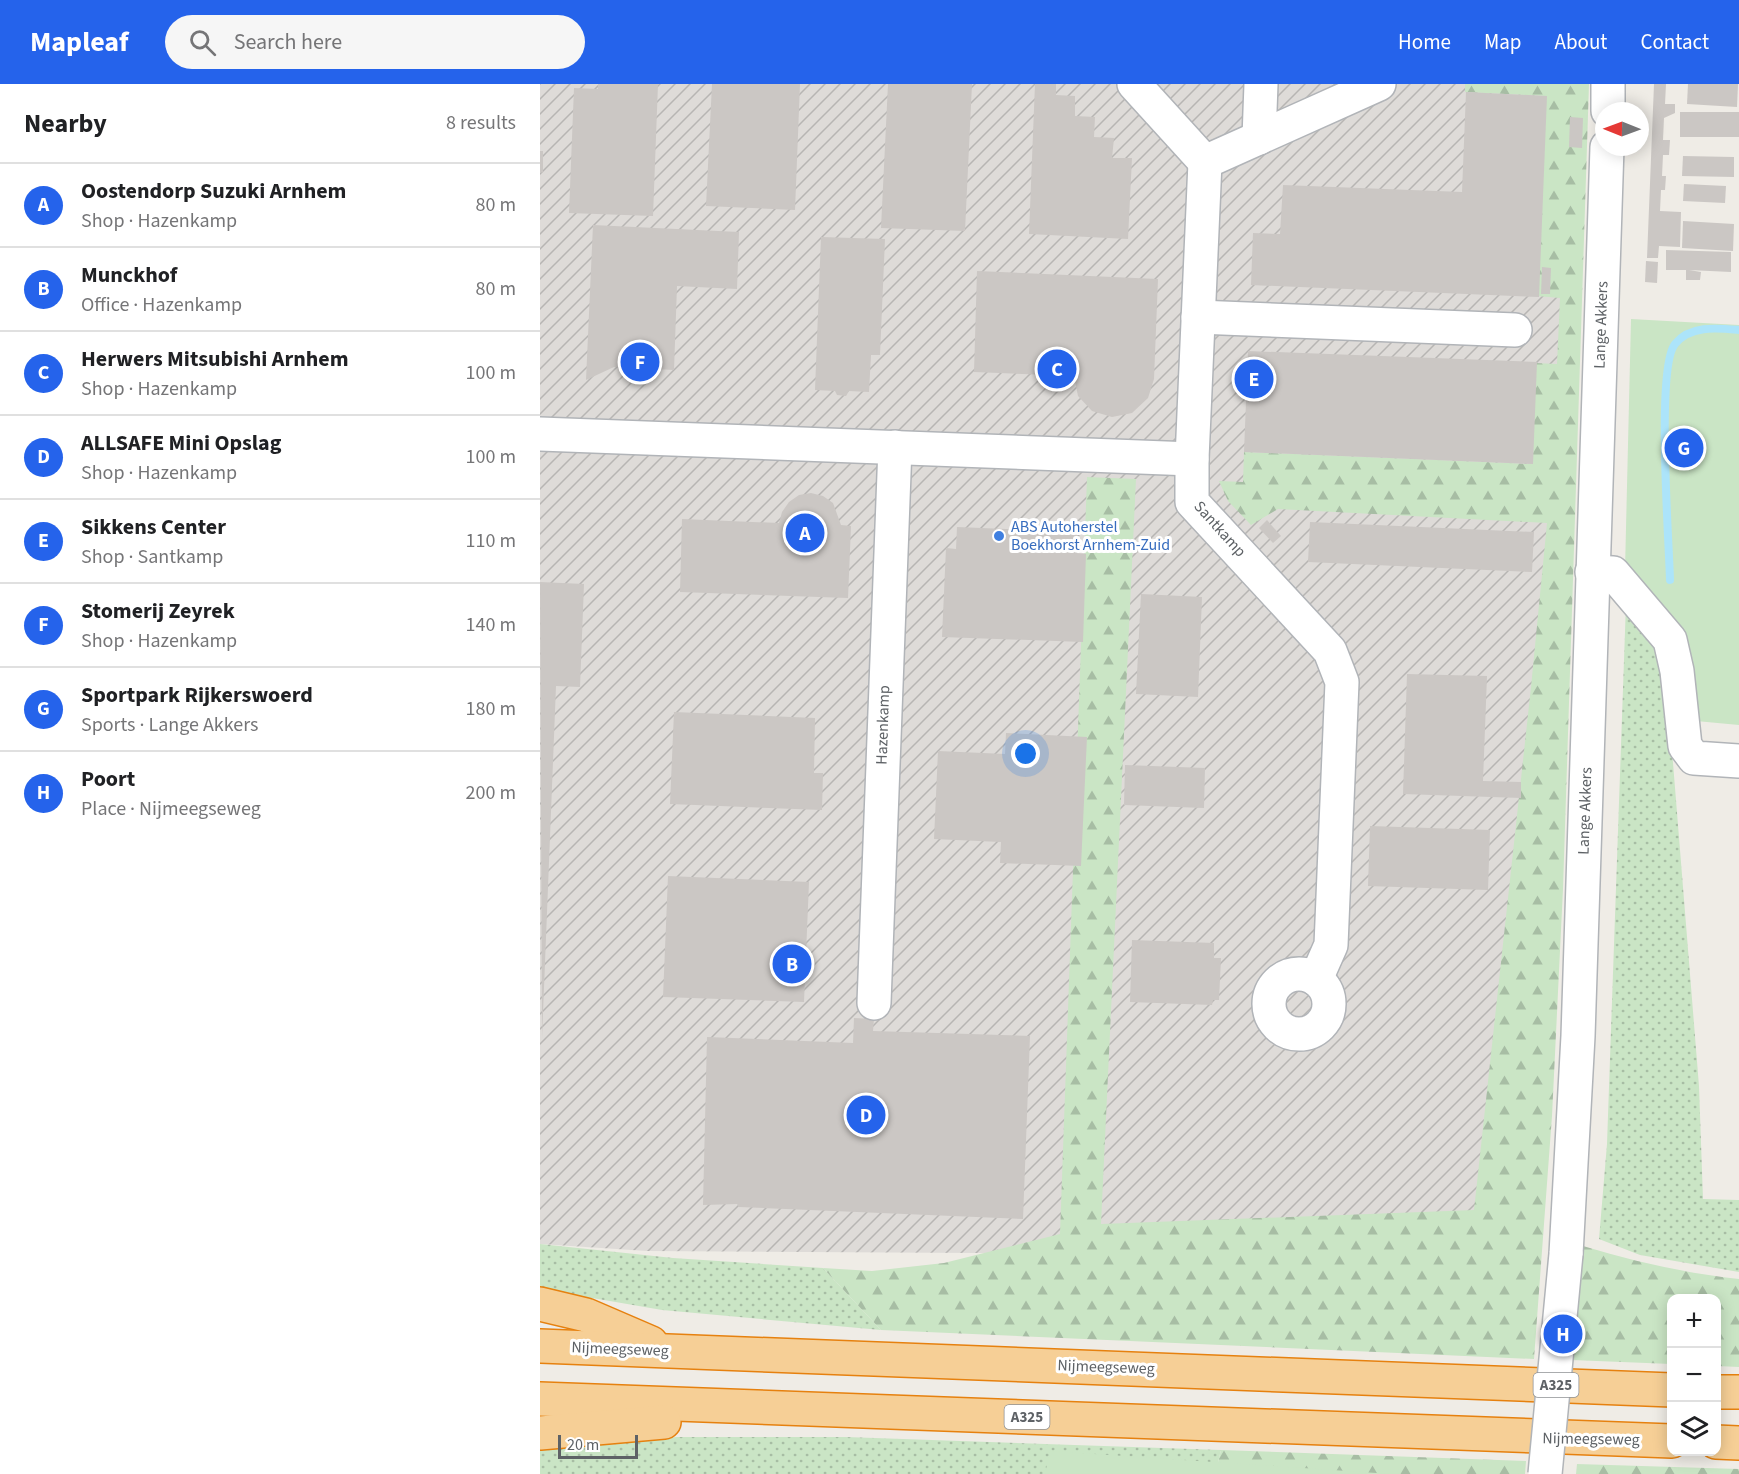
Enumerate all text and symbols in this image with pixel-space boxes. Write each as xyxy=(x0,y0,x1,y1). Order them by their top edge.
search box xyxy=(165,15,585,69)
text: Mapleaf xyxy=(30,22,129,62)
icon: search xyxy=(186,26,219,59)
text: Search here xyxy=(234,26,342,58)
text: Home xyxy=(1398,27,1451,57)
text: Map xyxy=(1484,27,1522,57)
text: About xyxy=(1555,27,1607,57)
text: Contact xyxy=(1640,27,1709,57)
north arrow xyxy=(1595,102,1649,156)
text: Nearby xyxy=(24,105,107,142)
text: 8 results xyxy=(446,109,516,137)
text: Oostendorp Suzuki Arnhem xyxy=(81,175,346,207)
text: A xyxy=(38,191,49,219)
text: 80 m xyxy=(476,191,516,219)
text: Shop · Hazenkamp xyxy=(81,207,237,235)
text: Munckhof xyxy=(81,259,177,291)
text: B xyxy=(37,275,50,303)
text: 80 m xyxy=(476,275,516,303)
street label: Lange Akkers xyxy=(1588,280,1614,369)
text: Office · Hazenkamp xyxy=(81,291,242,319)
pin: F xyxy=(620,340,660,384)
text: Herwers Mitsubishi Arnhem xyxy=(81,343,349,375)
pin: C xyxy=(1038,346,1076,392)
pin: E xyxy=(1234,356,1274,402)
text: C xyxy=(38,359,49,387)
text: 100 m xyxy=(466,359,516,387)
text: Shop · Hazenkamp xyxy=(81,375,237,403)
pin: G xyxy=(1664,426,1704,470)
text: ALLSAFE Mini Opslag xyxy=(81,427,281,459)
text: D xyxy=(37,443,50,471)
text: 100 m xyxy=(466,443,516,471)
text: Shop · Hazenkamp xyxy=(81,459,237,487)
street label: Santkamp xyxy=(1189,496,1251,562)
pin: A xyxy=(786,510,824,556)
text: Sikkens Center xyxy=(81,511,226,543)
place label: ABS Autoherstel Boekhorst Arnhem-Zuid xyxy=(1011,516,1170,556)
text: E xyxy=(38,527,49,555)
text: 110 m xyxy=(466,527,516,555)
marker: ABS Autoherstel Boekhorst Arnhem-Zuid xyxy=(992,529,1006,543)
text: Shop · Santkamp xyxy=(81,543,223,571)
text: Stomerij Zeyrek xyxy=(81,595,235,627)
text: F xyxy=(38,611,49,639)
text: 140 m xyxy=(466,611,516,639)
text: Shop · Hazenkamp xyxy=(81,627,237,655)
text: Sportpark Rijkerswoerd xyxy=(81,679,313,711)
street label: Hazenkamp xyxy=(871,685,895,765)
text: G xyxy=(37,695,50,723)
text: 180 m xyxy=(466,695,516,723)
text: Sports · Lange Akkers xyxy=(81,711,258,739)
your location xyxy=(1011,739,1040,768)
text: Poort xyxy=(81,763,135,795)
street label: Lange Akkers xyxy=(1572,766,1598,855)
text: H xyxy=(37,779,50,807)
text: 200 m xyxy=(466,779,516,807)
text: Place · Nijmeegseweg xyxy=(81,795,261,823)
pin: B xyxy=(772,942,812,986)
pin: D xyxy=(846,1092,886,1138)
map controls xyxy=(1667,1294,1721,1456)
button: + xyxy=(1667,1294,1721,1348)
pin: H xyxy=(1544,1312,1582,1356)
street label: Nijmeegseweg xyxy=(571,1336,669,1362)
button: − xyxy=(1667,1348,1721,1402)
street label: Nijmeegseweg xyxy=(1057,1354,1155,1380)
road number: A325 xyxy=(1534,1373,1578,1397)
button: layers xyxy=(1667,1402,1721,1456)
road number: A325 xyxy=(1004,1405,1050,1429)
street label: Nijmeegseweg xyxy=(1542,1427,1640,1451)
scale bar xyxy=(558,1432,638,1460)
text: 20 m xyxy=(567,1434,599,1456)

